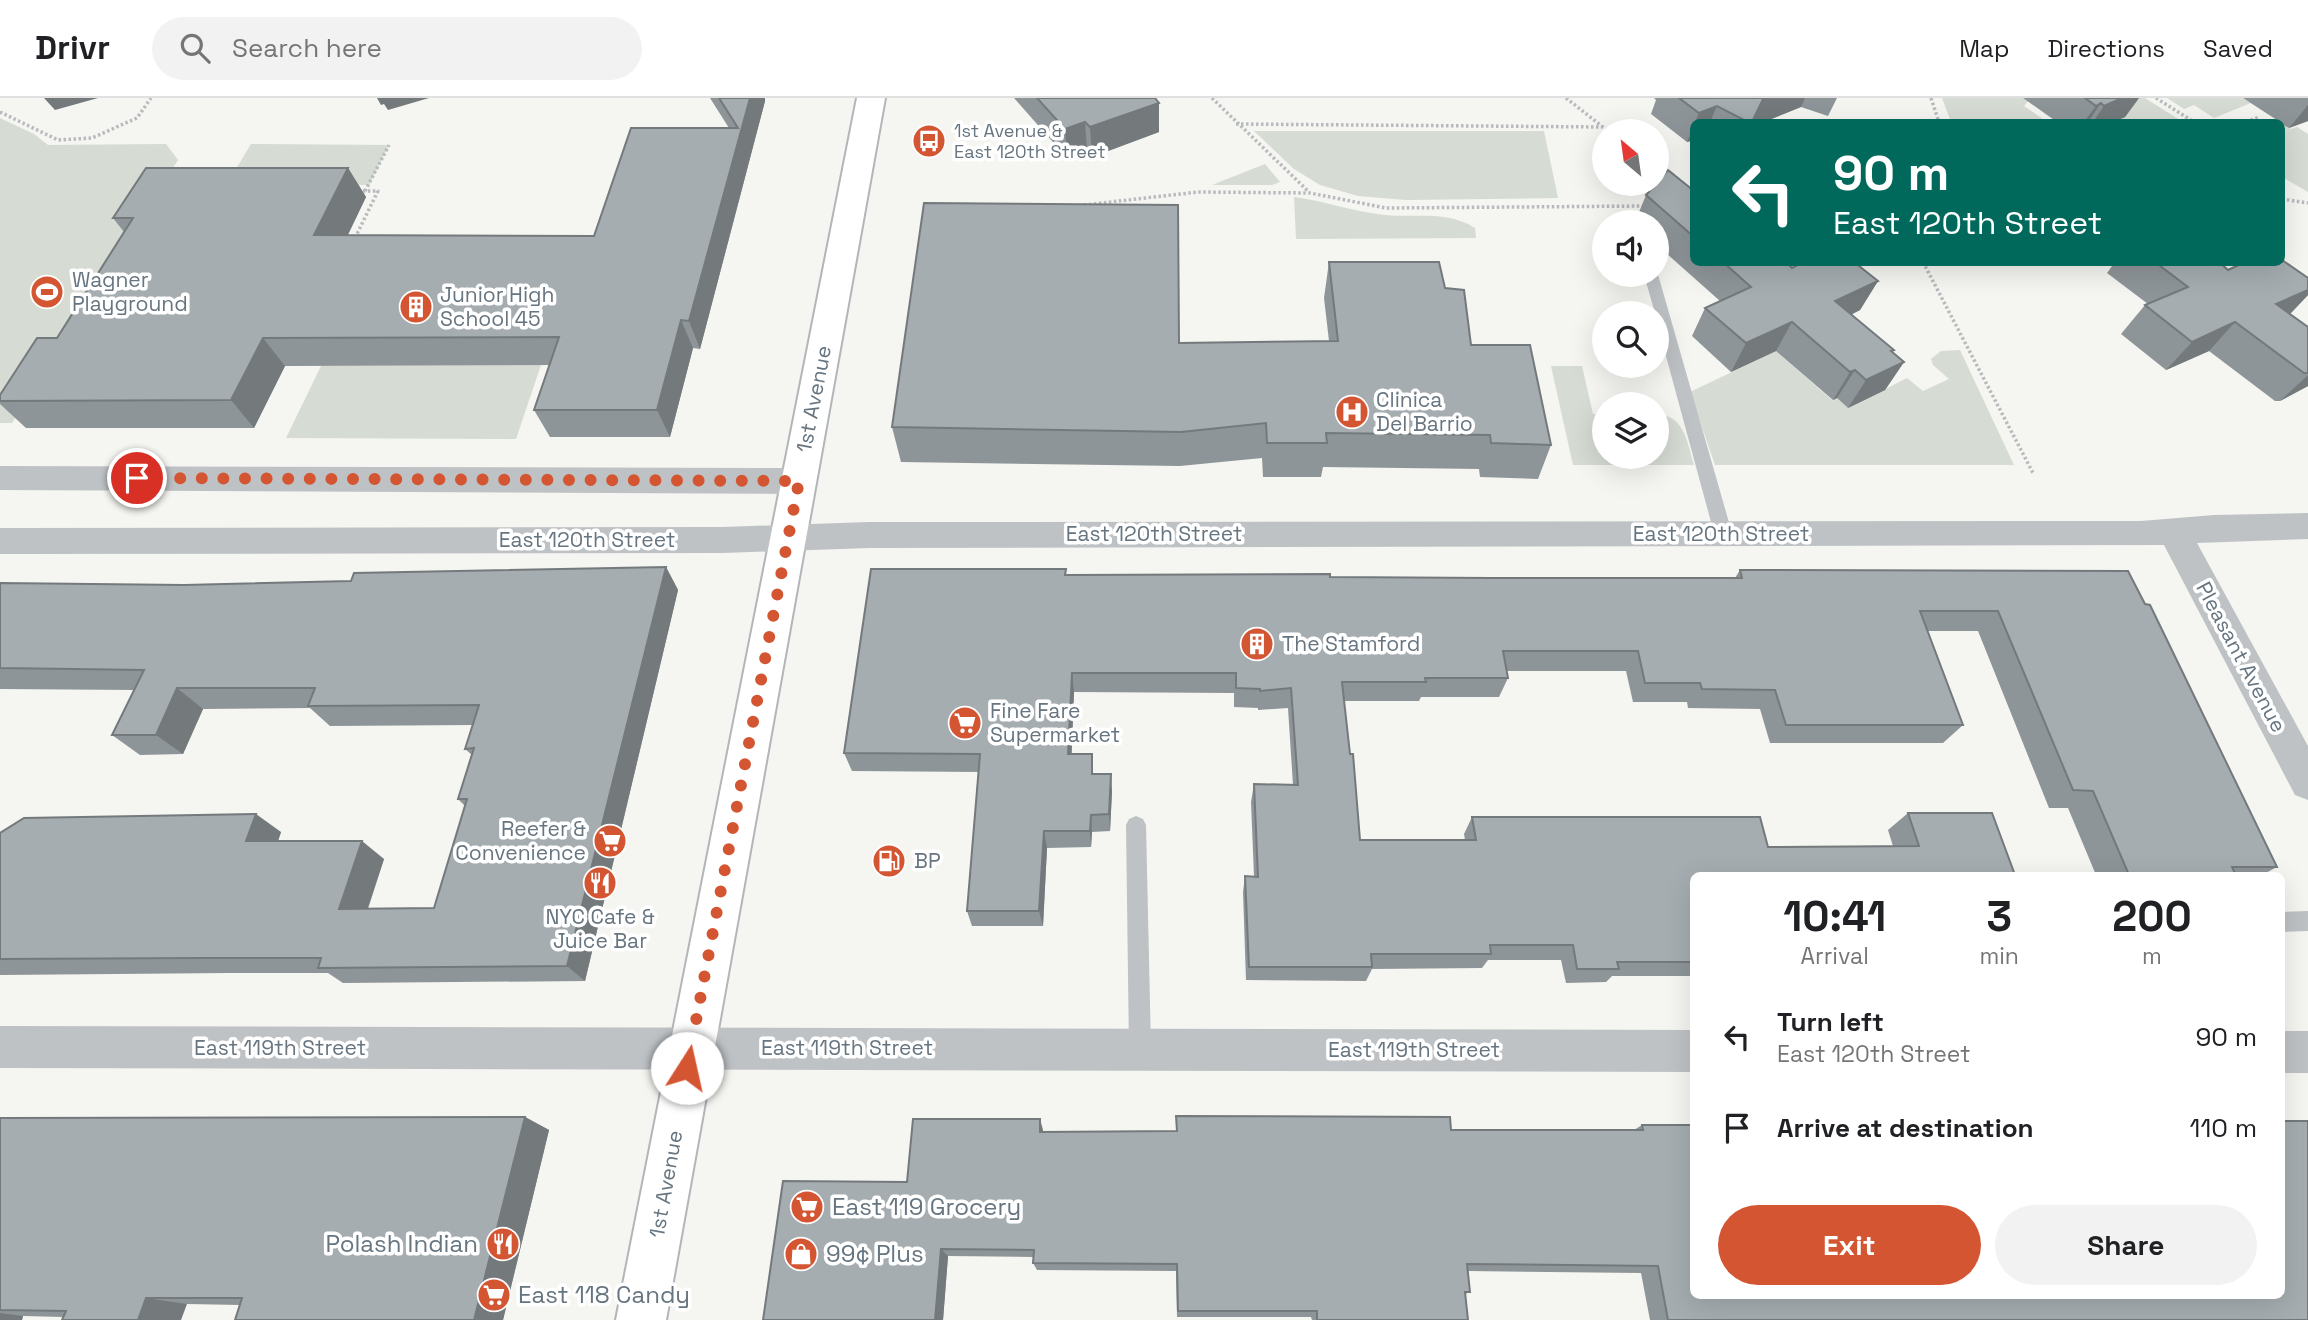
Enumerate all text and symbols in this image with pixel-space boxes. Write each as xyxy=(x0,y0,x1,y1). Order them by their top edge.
search box xyxy=(152,17,642,80)
text: Drivr xyxy=(35,27,110,69)
icon: search xyxy=(176,29,214,67)
text: Search here xyxy=(232,31,382,65)
text: Map xyxy=(1959,33,2009,64)
text: Directions xyxy=(2047,33,2165,64)
text: Saved xyxy=(2203,33,2273,64)
place label: 1st Avenue & East 120th Street xyxy=(954,119,1105,163)
north arrow xyxy=(1592,119,1670,196)
map controls xyxy=(1592,119,1669,469)
bus stop icon: 1st Avenue & East 120th Street xyxy=(910,122,948,160)
text: 90 m xyxy=(1833,142,1949,204)
icon: left xyxy=(1718,147,1809,238)
text: East 120th Street xyxy=(1833,203,2102,243)
button: sound xyxy=(1592,210,1669,287)
place label: Wagner Playground xyxy=(72,266,188,317)
sports icon: Wagner Playground xyxy=(28,273,66,311)
place label: Junior High School 45 xyxy=(440,281,554,332)
building icon: Junior High School 45 xyxy=(397,288,435,326)
button: search xyxy=(1592,301,1669,378)
street label: 1st Avenue xyxy=(790,343,837,455)
place label: Clinica Del Barrio xyxy=(1376,386,1473,437)
button: layers xyxy=(1592,392,1669,469)
hospital icon: Clinica Del Barrio xyxy=(1333,393,1371,431)
pin xyxy=(107,448,167,508)
icon: arrive xyxy=(118,459,156,497)
street label: East 120th Street xyxy=(1066,520,1242,547)
street label: East 120th Street xyxy=(1633,520,1809,547)
street label: East 120th Street xyxy=(499,526,675,553)
street label: Pleasant Avenue xyxy=(2190,577,2293,737)
building icon: The Stamford xyxy=(1238,625,1276,663)
place label: The Stamford xyxy=(1282,630,1420,657)
place label: Fine Fare Supermarket xyxy=(990,697,1120,748)
supermarket icon: Fine Fare Supermarket xyxy=(946,704,984,742)
place label: Reefer & Convenience xyxy=(455,815,586,866)
supermarket icon: Reefer & Convenience xyxy=(591,822,629,860)
fuel station icon: BP xyxy=(870,842,908,880)
place label: BP xyxy=(914,847,941,874)
restaurant icon: NYC Cafe & Juice Bar xyxy=(581,864,619,902)
text: 10:41 xyxy=(1783,890,1886,943)
text: 3 xyxy=(1986,890,2012,943)
text: 200 xyxy=(2112,890,2192,943)
place label: NYC Cafe & Juice Bar xyxy=(545,903,655,954)
text: Arrival xyxy=(1801,941,1869,971)
text: min xyxy=(1979,941,2019,971)
text: m xyxy=(2142,941,2162,971)
text: Turn left xyxy=(1777,1005,1884,1039)
icon: left xyxy=(1718,1018,1756,1056)
text: 90 m xyxy=(2195,1020,2257,1054)
position arrow xyxy=(650,1031,724,1105)
street label: East 119th Street xyxy=(194,1034,366,1061)
street label: East 119th Street xyxy=(761,1034,933,1061)
street label: East 119th Street xyxy=(1328,1036,1500,1063)
text: East 120th Street xyxy=(1777,1039,1971,1069)
icon: arrive xyxy=(1718,1109,1756,1147)
text: Arrive at destination xyxy=(1777,1111,2034,1145)
text: 110 m xyxy=(2190,1111,2257,1145)
street label: 1st Avenue xyxy=(643,1128,688,1240)
supermarket icon: East 119 Grocery xyxy=(788,1188,826,1226)
place label: East 119 Grocery xyxy=(832,1191,1021,1222)
button: Exit xyxy=(1718,1205,1981,1285)
button: Share xyxy=(1995,1205,2257,1285)
restaurant icon: Polash Indian xyxy=(484,1225,522,1263)
place label: Polash Indian xyxy=(326,1228,478,1259)
shop icon: 99¢ Plus xyxy=(782,1235,820,1273)
place label: 99¢ Plus xyxy=(826,1238,924,1269)
supermarket icon: East 118 Candy xyxy=(475,1276,513,1314)
place label: East 118 Candy xyxy=(518,1279,690,1310)

